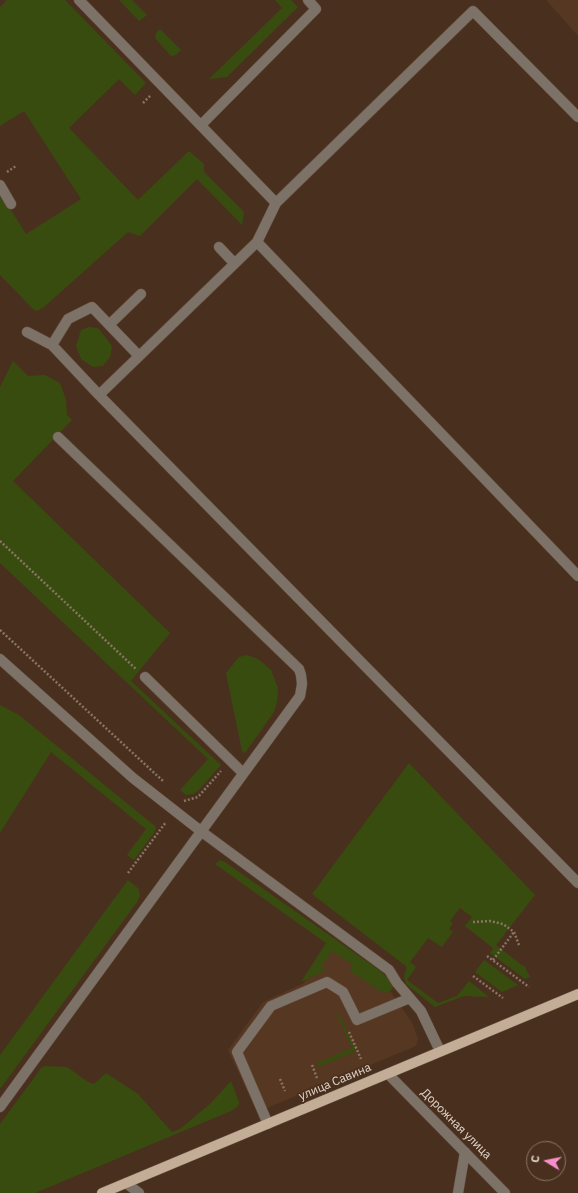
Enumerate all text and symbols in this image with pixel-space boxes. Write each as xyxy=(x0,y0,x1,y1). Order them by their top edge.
street label: улица Савина xyxy=(297,1060,373,1104)
street label: Дорожная улица xyxy=(418,1086,494,1162)
north arrow xyxy=(526,1141,566,1181)
text: С xyxy=(528,1154,543,1164)

